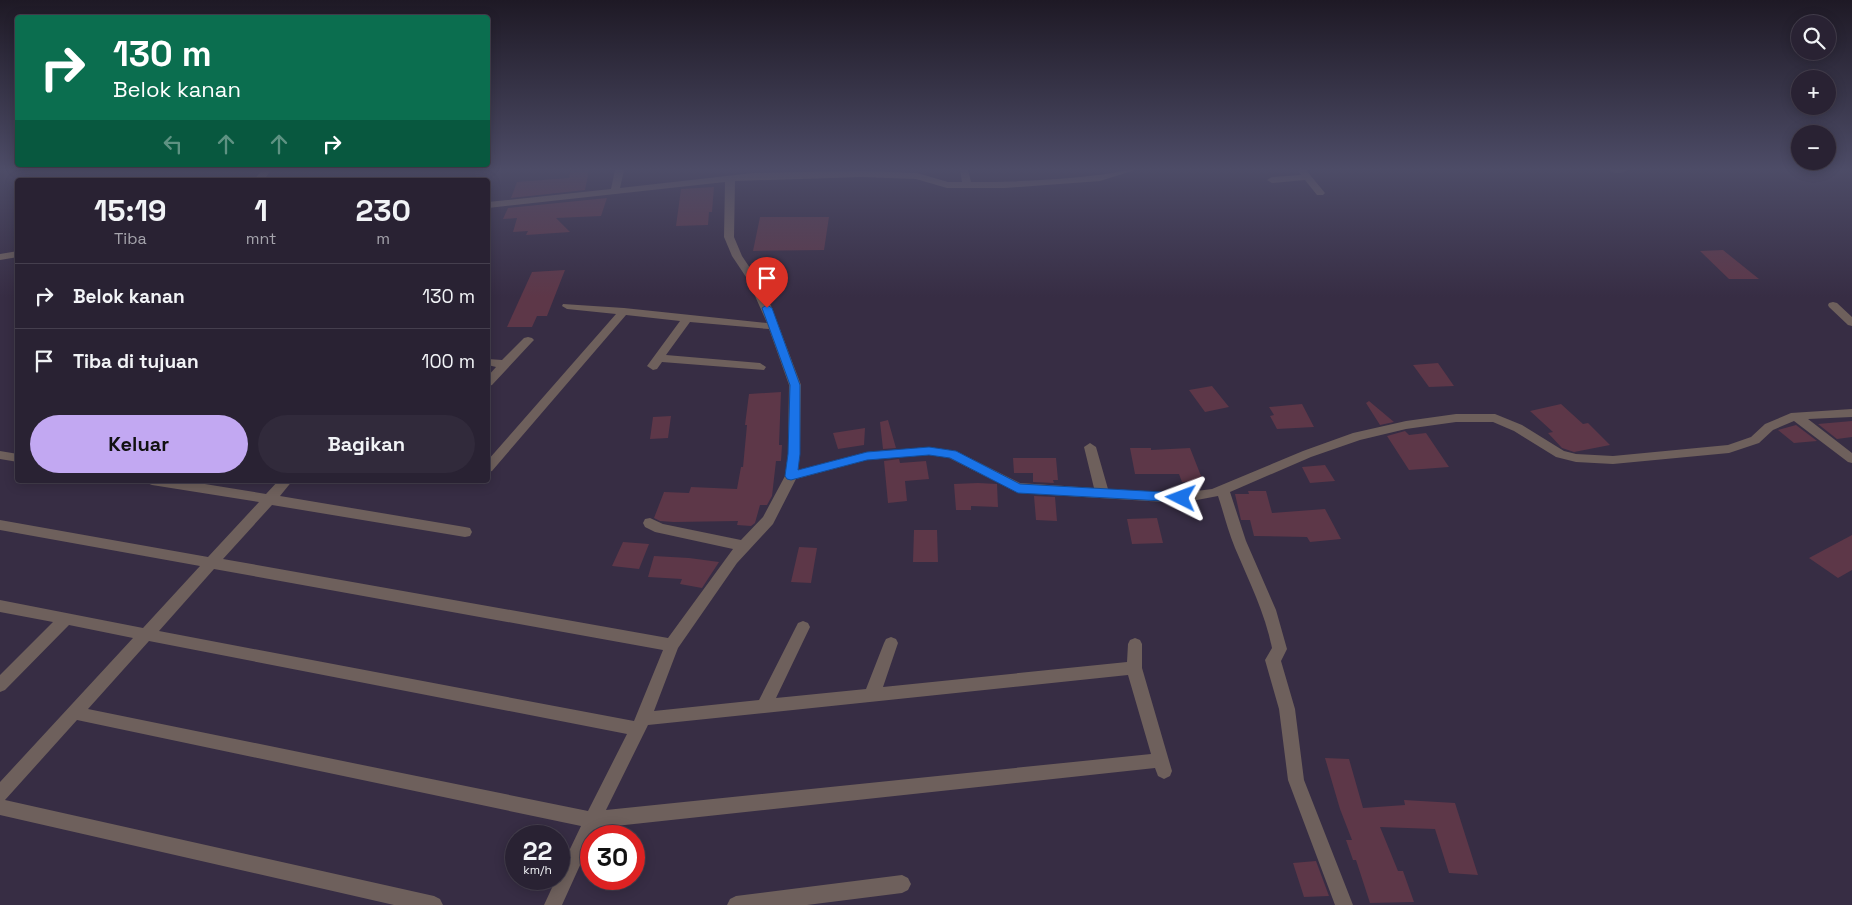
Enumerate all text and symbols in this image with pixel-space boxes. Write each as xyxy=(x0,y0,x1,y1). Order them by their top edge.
map controls xyxy=(1791,15,1836,170)
button: search xyxy=(1791,15,1836,60)
text: 130 m xyxy=(113,32,212,76)
icon: right xyxy=(30,35,95,100)
button: + xyxy=(1791,70,1836,115)
text: Belok kanan xyxy=(113,75,241,103)
button: − xyxy=(1791,125,1836,170)
icon: left xyxy=(159,130,187,158)
icon: ahead xyxy=(212,130,240,158)
icon: ahead xyxy=(265,130,293,158)
icon: right xyxy=(318,130,346,158)
text: 15:19 xyxy=(94,191,167,230)
text: 1 xyxy=(254,191,268,230)
text: 230 xyxy=(355,191,411,230)
text: Tiba xyxy=(114,228,147,249)
text: mnt xyxy=(246,228,276,249)
text: m xyxy=(376,228,390,249)
pin xyxy=(746,257,788,308)
icon: arrive xyxy=(753,264,781,292)
icon: right xyxy=(30,282,58,310)
text: Belok kanan xyxy=(73,284,185,309)
text: 130 m xyxy=(422,284,475,309)
icon: arrive xyxy=(30,347,58,375)
text: Tiba di tujuan xyxy=(73,349,199,374)
text: 100 m xyxy=(421,349,475,374)
button: Keluar xyxy=(30,415,248,473)
button: Bagikan xyxy=(258,415,475,473)
position arrow xyxy=(1154,471,1206,523)
speed limit sign: 30 xyxy=(580,825,645,890)
text: 22 xyxy=(523,835,552,867)
text: km/h xyxy=(523,862,552,878)

